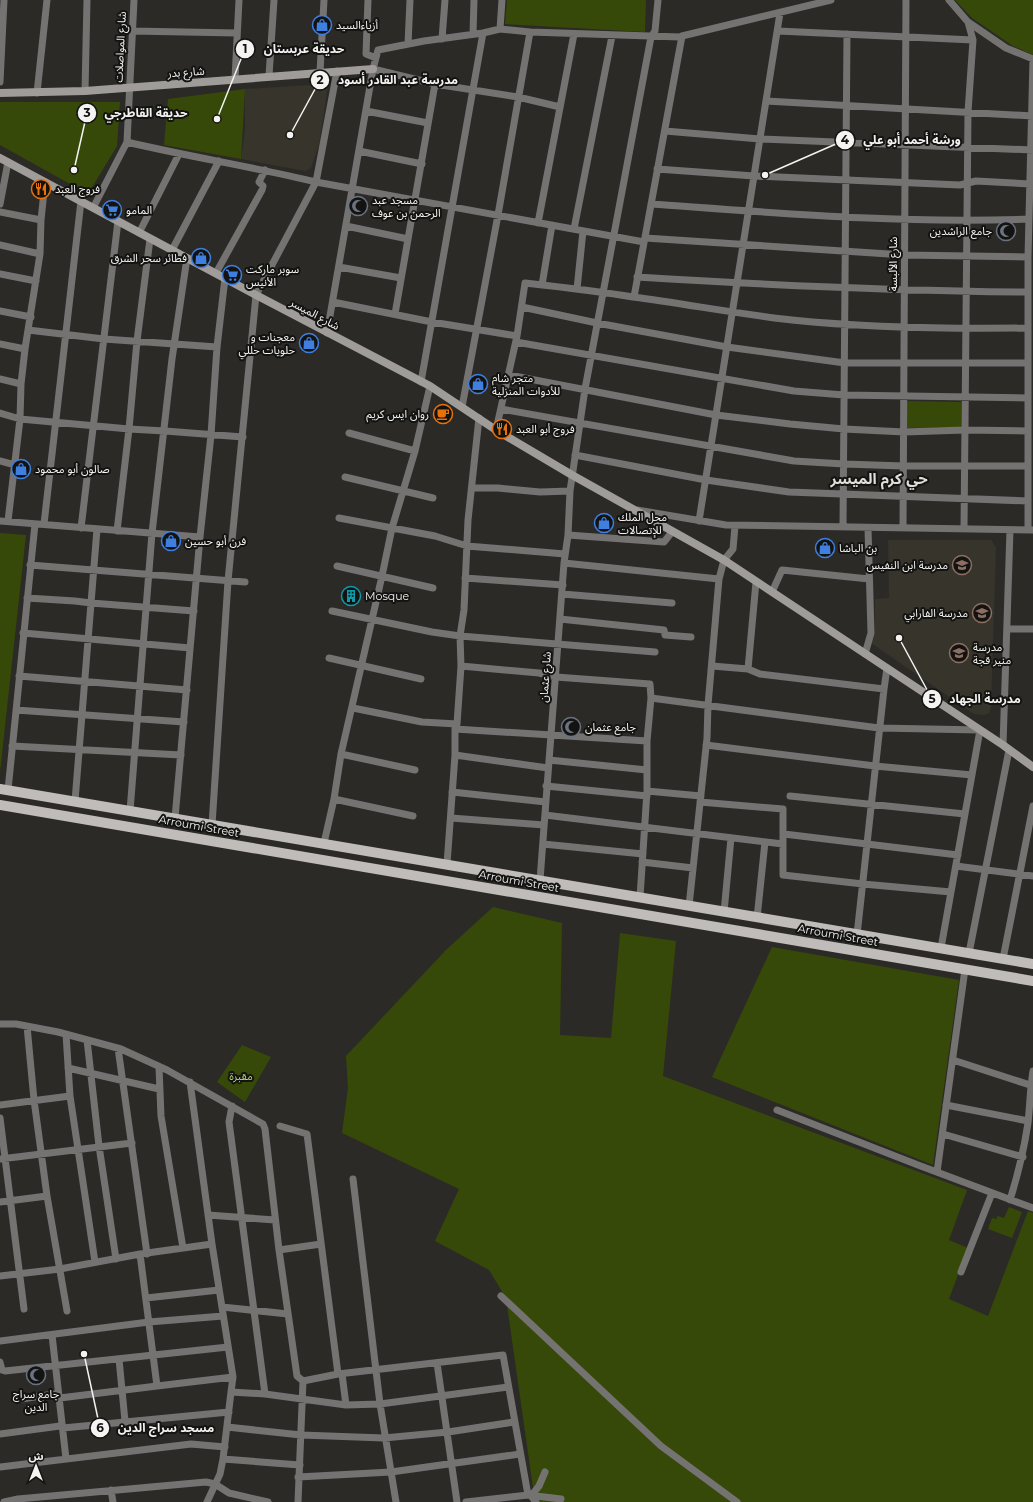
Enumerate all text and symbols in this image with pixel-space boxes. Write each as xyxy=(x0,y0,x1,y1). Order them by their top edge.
street label: شارع المواصلات xyxy=(111,11,130,83)
shop icon: أزياءالسيد xyxy=(311,14,333,36)
place label: أزياءالسيد xyxy=(336,18,378,32)
callout: حديقة عربستان xyxy=(235,37,352,61)
text: 1 xyxy=(243,41,247,56)
text: حديقة عربستان xyxy=(264,41,345,56)
street label: شارع بدر xyxy=(166,64,205,81)
callout: مدرسة عبد القادر أسود xyxy=(310,68,466,92)
text: 2 xyxy=(316,72,324,87)
text: مدرسة عبد القادر أسود xyxy=(338,72,458,87)
callout: حديقة القاطرجي xyxy=(77,101,196,125)
text: 3 xyxy=(82,105,91,120)
text: حديقة القاطرجي xyxy=(104,105,188,123)
callout: ورشة أحمد أبو علي xyxy=(835,128,968,152)
text: 4 xyxy=(841,132,850,147)
text: ورشة أحمد أبو علي xyxy=(863,132,961,150)
restaurant icon: فروج العبد xyxy=(30,178,52,200)
place label: فروج العبد xyxy=(55,182,100,197)
place label: مسجد عبد الرحمن بن عوف xyxy=(372,193,441,220)
mosque icon: مسجد عبد الرحمن بن عوف xyxy=(347,195,369,217)
supermarket icon: المامو xyxy=(101,199,123,221)
place label: المامو xyxy=(126,203,152,217)
mosque icon: جامع الراشدين xyxy=(995,220,1017,242)
place label: جامع الراشدين xyxy=(930,224,993,239)
street label: شارع الألبسة xyxy=(886,236,901,291)
shop icon: فطائر سحر الشرق xyxy=(190,247,212,269)
place label: فطائر سحر الشرق xyxy=(111,251,187,265)
place label: سوبر ماركت الأنيس xyxy=(246,262,300,289)
supermarket icon: سوبر ماركت الأنيس xyxy=(221,264,243,286)
street label: شارع الميسر xyxy=(287,295,342,334)
place label: معجنات و حلويات حللي xyxy=(239,330,296,360)
shop icon: معجنات و حلويات حللي xyxy=(298,332,320,354)
place label: متجر شام للأدوات المنزلية xyxy=(492,371,560,398)
shop icon: متجر شام للأدوات المنزلية xyxy=(467,373,489,395)
cafe icon: روان ايس كريم xyxy=(432,403,454,425)
place label: روان ايس كريم xyxy=(366,407,429,423)
restaurant icon: فروج أبو العبد xyxy=(491,418,513,440)
place label: فروج أبو العبد xyxy=(516,422,575,437)
shop icon: صالون أبو محمود xyxy=(10,458,32,480)
place label: صالون أبو محمود xyxy=(35,462,110,476)
district label: حي كرم الميسر xyxy=(829,469,928,490)
place label: محل الملك للإتصالات xyxy=(618,510,667,538)
shop icon: محل الملك للإتصالات xyxy=(593,512,615,534)
shop icon: فرن أبو حسين xyxy=(160,530,182,552)
place label: فرن أبو حسين xyxy=(185,534,246,548)
shop icon: بن الباشا xyxy=(814,537,836,559)
place label: بن الباشا xyxy=(839,541,877,555)
school or university icon: مدرسة ابن النفيس xyxy=(951,554,973,576)
place label: مدرسة ابن النفيس xyxy=(867,558,948,572)
building icon: Mosque xyxy=(340,585,362,607)
place label: Mosque xyxy=(365,589,410,603)
school or university icon: مدرسة الفارابي xyxy=(971,602,993,624)
place label: مدرسة الفارابي xyxy=(904,606,968,623)
place label: مدرسة منير قجة xyxy=(973,640,1011,667)
school or university icon: مدرسة منير قجة xyxy=(948,642,970,664)
street label: شارع عثمان xyxy=(536,651,555,703)
callout: مدرسة الجهاد xyxy=(922,687,1029,711)
text: 5 xyxy=(928,691,936,706)
text: مدرسة الجهاد xyxy=(949,691,1021,706)
mosque icon: جامع عثمان xyxy=(560,716,582,738)
place label: جامع عثمان xyxy=(585,720,636,735)
street label: Arroumi Street xyxy=(158,812,241,840)
street label: Arroumi Street xyxy=(478,867,561,895)
street label: Arroumi Street xyxy=(797,921,880,949)
park label: مقبرة xyxy=(229,1069,253,1083)
mosque icon: جامع سراج الدين xyxy=(25,1364,47,1386)
place label: جامع سراج الدين xyxy=(13,1387,60,1414)
callout: مسجد سراج الدين xyxy=(90,1416,222,1440)
text: 6 xyxy=(96,1420,104,1435)
text: مسجد سراج الدين xyxy=(118,1420,214,1437)
north arrow xyxy=(16,1446,56,1486)
text: ش xyxy=(28,1449,44,1463)

